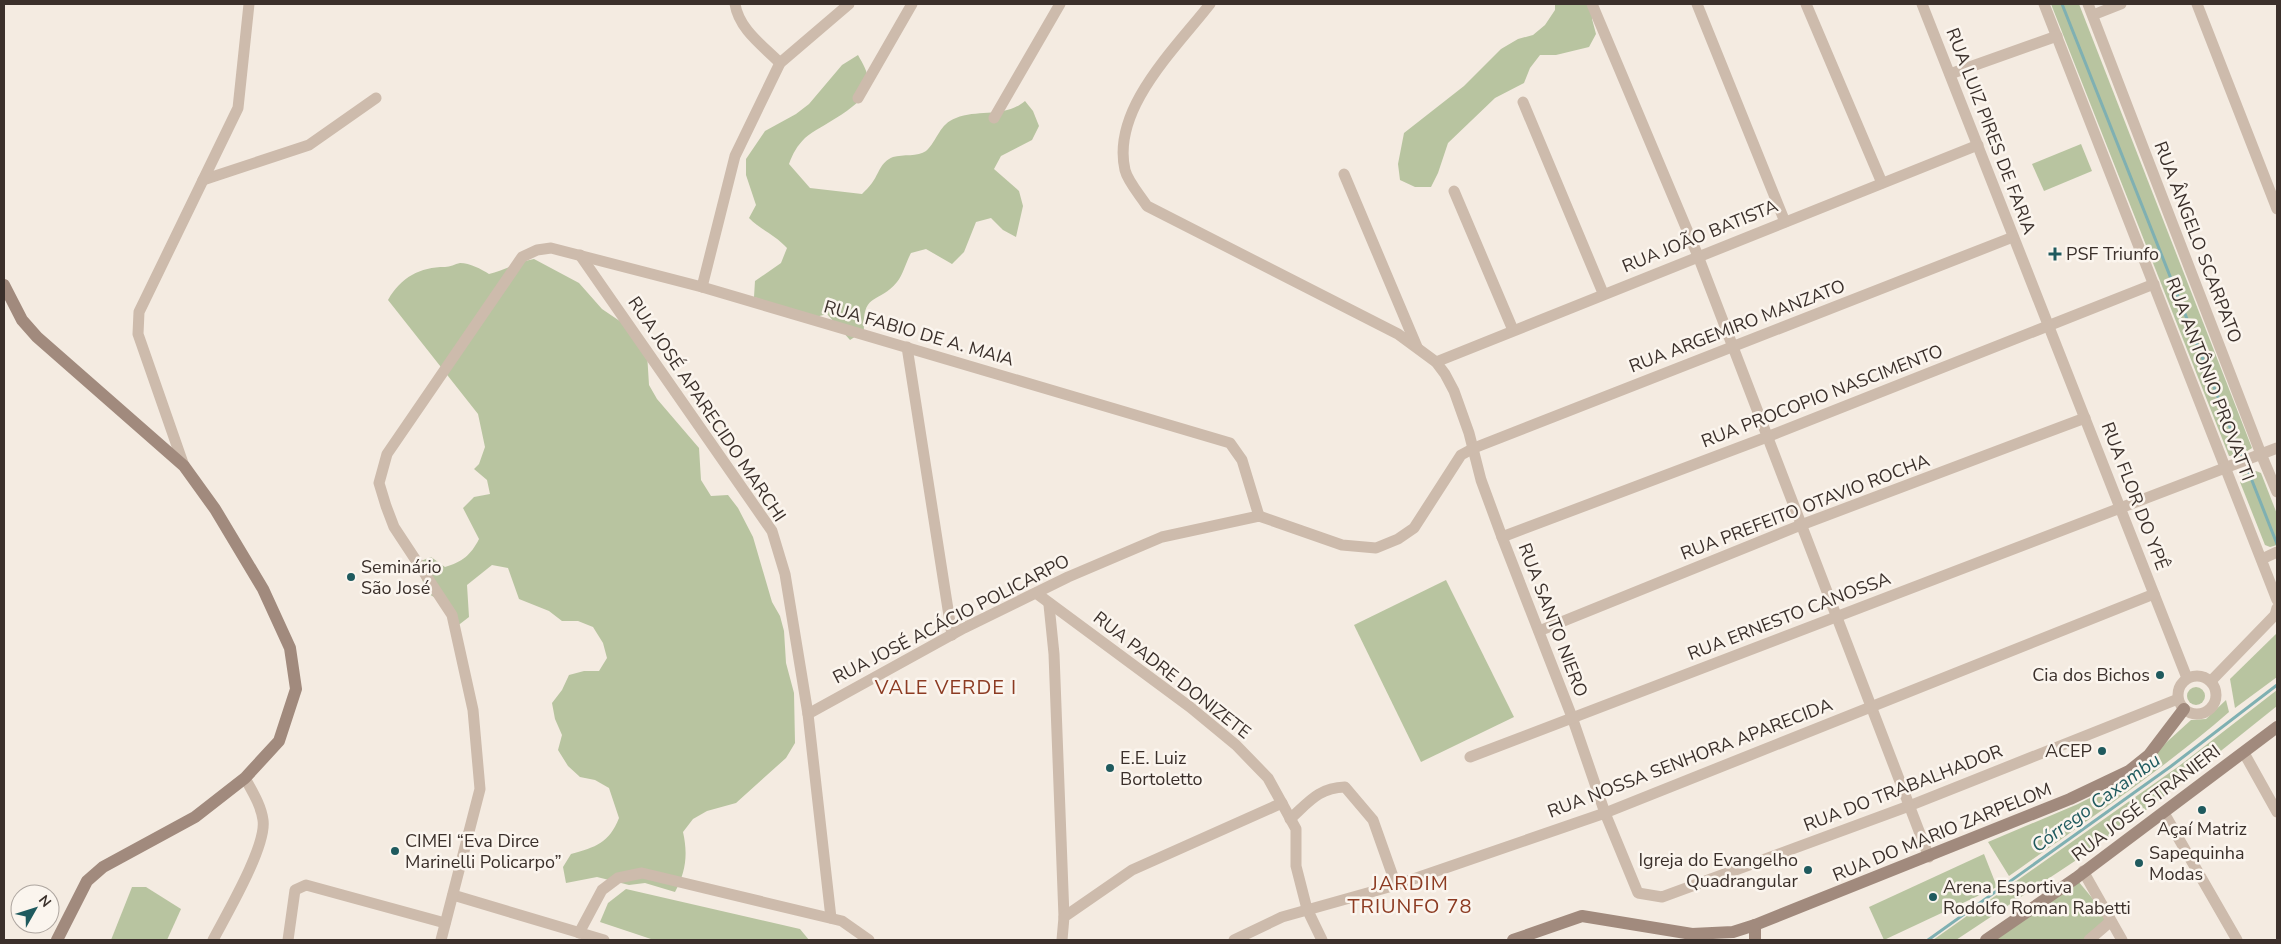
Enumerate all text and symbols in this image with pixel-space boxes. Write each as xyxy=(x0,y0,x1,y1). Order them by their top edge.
street label: RUA LUIZ PIRES DE FARIA xyxy=(1941,24,2041,238)
street label: RUA ÂNGELO SCARPATO xyxy=(2148,138,2248,346)
street label: RUA JOÃO BATISTA xyxy=(1618,194,1782,278)
place label: PSF Triunfo xyxy=(2066,242,2159,266)
marker: PSF Triunfo xyxy=(2048,247,2062,261)
street label: RUA ARGEMIRO MANZATO xyxy=(1625,274,1849,378)
street label: RUA ANTÔNIO PROVATTI xyxy=(2160,274,2260,484)
street label: RUA JOSÉ APARECIDO MARCHI xyxy=(622,292,792,526)
street label: RUA FABIO DE A. MAIA xyxy=(821,294,1017,372)
street label: RUA PROCOPIO NASCIMENTO xyxy=(1698,339,1946,453)
street label: RUA FLOR DO YPÊ xyxy=(2096,418,2174,574)
street label: RUA PREFEITO OTAVIO ROCHA xyxy=(1677,448,1933,566)
street label: RUA SANTO NIERO xyxy=(1513,540,1593,700)
street label: RUA JOSÉ ACÁCIO POLICARPO xyxy=(828,549,1074,689)
place label: Seminário São José xyxy=(361,555,442,600)
street label: RUA ERNESTO CANOSSA xyxy=(1684,566,1894,666)
marker: Seminário São José xyxy=(345,571,357,583)
street label: RUA PADRE DONIZETE xyxy=(1088,606,1256,744)
place label: Cia dos Bichos xyxy=(2032,663,2150,687)
marker: Cia dos Bichos xyxy=(2154,669,2166,681)
district label: VALE VERDE I xyxy=(874,674,1017,701)
street label: RUA NOSSA SENHORA APARECIDA xyxy=(1544,692,1836,824)
street label: RUA DO TRABALHADOR xyxy=(1800,739,2006,837)
place label: ACEP xyxy=(2045,739,2092,763)
street label: RUA JOSÉ STRANIERI xyxy=(2067,739,2225,867)
marker: ACEP xyxy=(2096,745,2108,757)
place label: E.E. Luiz Bortoletto xyxy=(1120,746,1202,791)
water label: Córrego Caxambu xyxy=(2026,747,2166,859)
marker: E.E. Luiz Bortoletto xyxy=(1104,762,1116,774)
street label: RUA DO MARIO ZARPELOM xyxy=(1829,777,2055,887)
marker: Açaí Matriz xyxy=(2196,804,2208,816)
place label: Açaí Matriz xyxy=(2157,817,2247,841)
place label: CIMEI “Eva Dirce Marinelli Policarpo” xyxy=(405,829,561,874)
place label: Sapequinha Modas xyxy=(2149,841,2244,886)
marker: CIMEI “Eva Dirce Marinelli Policarpo” xyxy=(389,845,401,857)
place label: Igreja do Evangelho Quadrangular xyxy=(1639,848,1799,893)
marker: Sapequinha Modas xyxy=(2133,857,2145,869)
marker: Igreja do Evangelho Quadrangular xyxy=(1802,864,1814,876)
district label: JARDIM TRIUNFO 78 xyxy=(1347,870,1473,920)
place label: Arena Esportiva Rodolfo Roman Rabetti xyxy=(1943,875,2131,920)
north arrow xyxy=(10,884,60,934)
text: N xyxy=(34,891,55,911)
marker: Arena Esportiva Rodolfo Roman Rabetti xyxy=(1927,891,1939,903)

